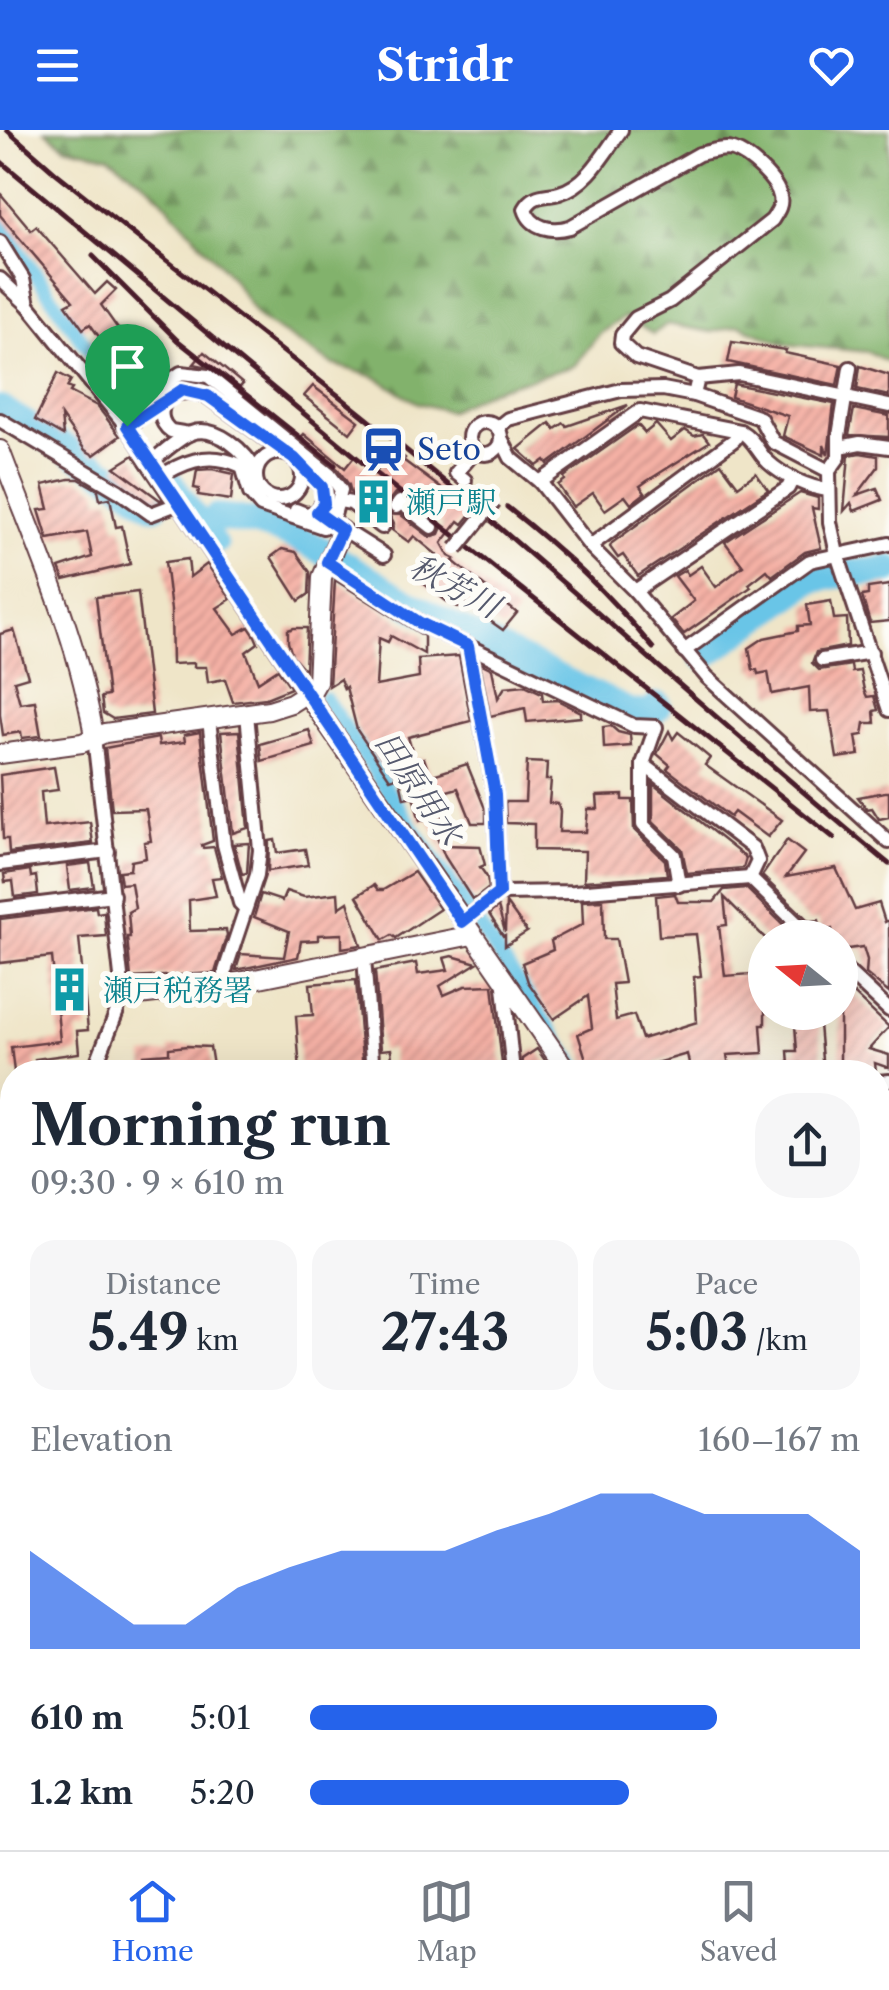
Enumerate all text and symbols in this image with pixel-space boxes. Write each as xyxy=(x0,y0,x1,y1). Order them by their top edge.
text: Stridr xyxy=(376,37,513,93)
icon: menu xyxy=(30,38,85,93)
icon: heart xyxy=(804,38,859,93)
pin xyxy=(85,324,170,427)
icon: arrive xyxy=(100,339,155,394)
station icon: Seto xyxy=(360,425,408,473)
place label: Seto xyxy=(417,431,481,468)
building icon: 瀬戸駅 xyxy=(349,478,397,526)
place label: 瀬戸駅 xyxy=(406,484,496,521)
water label: 秋芳川 xyxy=(403,546,509,627)
water label: 田原用水 xyxy=(367,724,473,854)
north arrow xyxy=(748,920,858,1030)
map controls xyxy=(748,920,858,1030)
building icon: 瀬戸税務署 xyxy=(46,966,94,1014)
place label: 瀬戸税務署 xyxy=(103,972,253,1009)
text: Morning run xyxy=(30,1092,391,1159)
button: share xyxy=(755,1093,860,1198)
text: 09:30 · 9 × 610 m xyxy=(30,1163,284,1202)
text: Distance xyxy=(105,1267,221,1301)
text: Time xyxy=(410,1267,480,1301)
text: Pace xyxy=(695,1267,758,1301)
text: 5.49 xyxy=(88,1301,189,1363)
text: 27:43 xyxy=(381,1301,509,1363)
text: 5:03 xyxy=(645,1301,748,1363)
text: km xyxy=(189,1323,239,1357)
text: /km xyxy=(748,1323,808,1357)
text: Elevation xyxy=(30,1420,173,1459)
text: 160–167 m xyxy=(698,1420,860,1459)
text: 610 m xyxy=(30,1698,124,1737)
text: 5:01 xyxy=(190,1698,250,1737)
text: 1.2 km xyxy=(30,1773,133,1812)
text: 5:20 xyxy=(190,1773,255,1812)
tab: Home xyxy=(111,1874,194,1968)
tab: Map xyxy=(417,1874,477,1968)
tab: Saved xyxy=(700,1874,778,1968)

